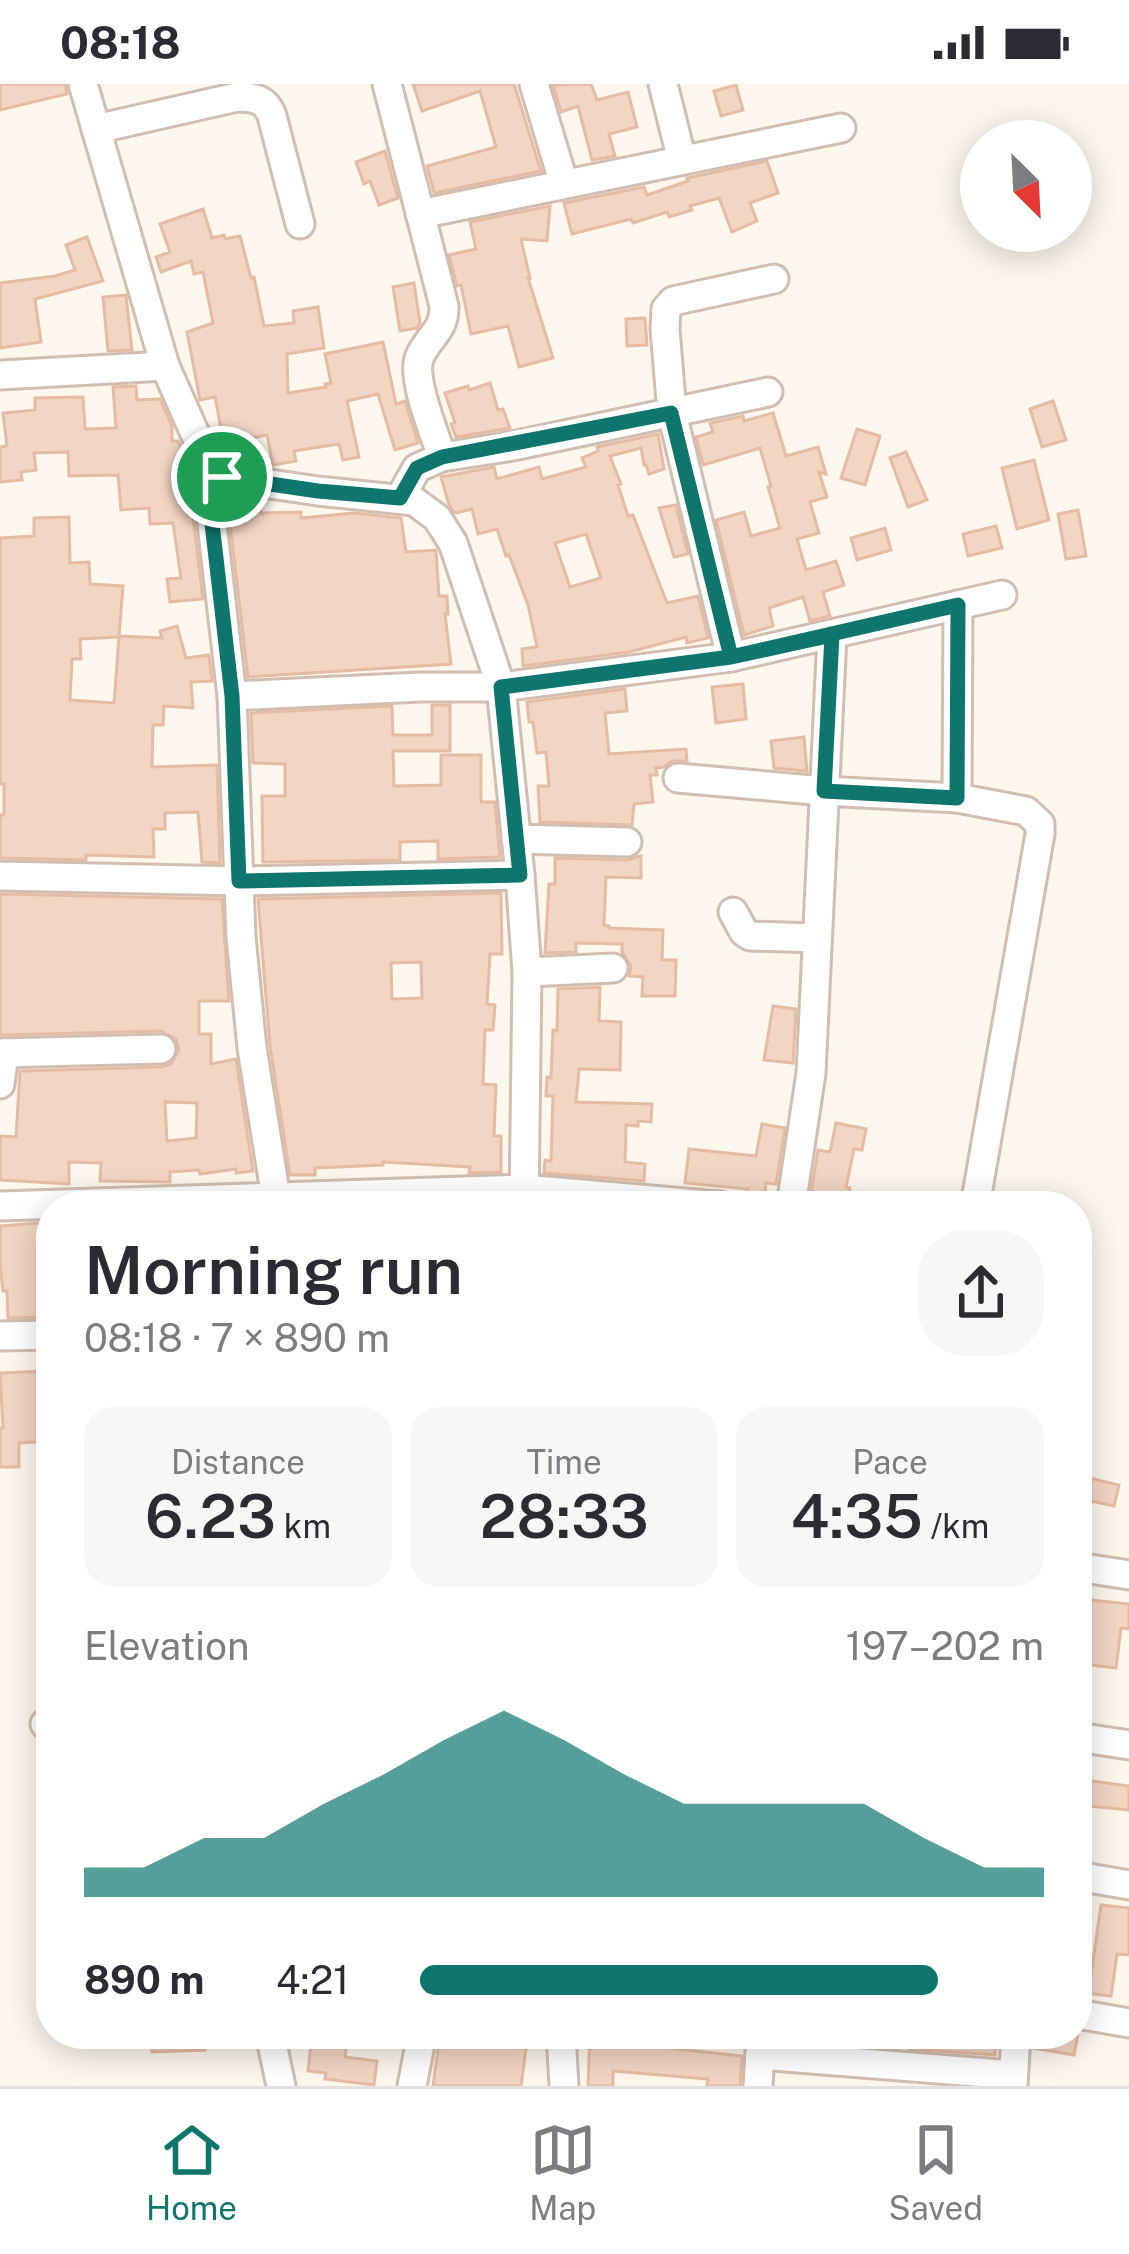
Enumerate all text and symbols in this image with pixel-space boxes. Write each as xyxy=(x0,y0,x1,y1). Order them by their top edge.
text: 08:18 xyxy=(60,16,181,69)
north arrow xyxy=(960,120,1092,252)
map controls xyxy=(960,120,1092,252)
pin xyxy=(171,426,273,528)
icon: arrive xyxy=(189,444,255,510)
button: share xyxy=(918,1230,1044,1356)
text: Morning run xyxy=(84,1231,463,1309)
text: 08:18 · 7 × 890 m xyxy=(84,1315,390,1361)
text: Distance xyxy=(171,1443,305,1481)
text: Time xyxy=(526,1443,602,1481)
text: Pace xyxy=(852,1443,928,1481)
text: 6.23 xyxy=(145,1481,276,1552)
text: 28:33 xyxy=(479,1481,649,1552)
text: 4:35 xyxy=(791,1481,923,1552)
text: km xyxy=(276,1507,331,1545)
text: /km xyxy=(923,1507,989,1545)
text: Elevation xyxy=(84,1623,250,1669)
text: 197–202 m xyxy=(846,1623,1044,1669)
text: 890 m xyxy=(84,1957,204,2003)
text: 4:21 xyxy=(276,1957,349,2003)
tab: Home xyxy=(146,2117,237,2227)
tab: Map xyxy=(529,2117,596,2227)
tab: Saved xyxy=(888,2117,983,2227)

